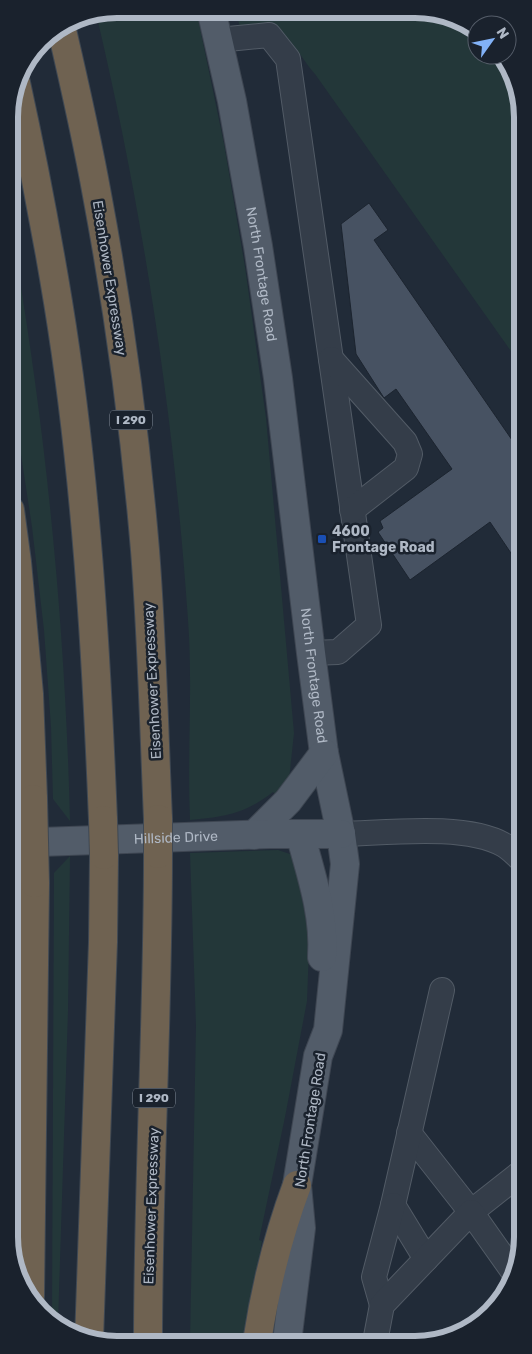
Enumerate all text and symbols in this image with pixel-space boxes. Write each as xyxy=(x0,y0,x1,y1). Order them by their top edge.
north arrow xyxy=(467,15,517,65)
text: N xyxy=(493,24,512,42)
street label: Eisenhower Expressway xyxy=(89,199,130,357)
street label: North Frontage Road xyxy=(242,205,280,343)
road number: I 290 xyxy=(110,410,152,430)
place label: 4600 Frontage Road xyxy=(332,523,435,556)
marker: 4600 Frontage Road xyxy=(316,533,328,545)
street label: Eisenhower Expressway xyxy=(140,602,165,760)
street label: North Frontage Road xyxy=(297,607,331,744)
street label: Hillside Drive xyxy=(134,828,218,848)
street label: North Frontage Road xyxy=(291,1052,330,1189)
road number: I 290 xyxy=(133,1088,175,1108)
street label: Eisenhower Expressway xyxy=(140,1127,163,1285)

